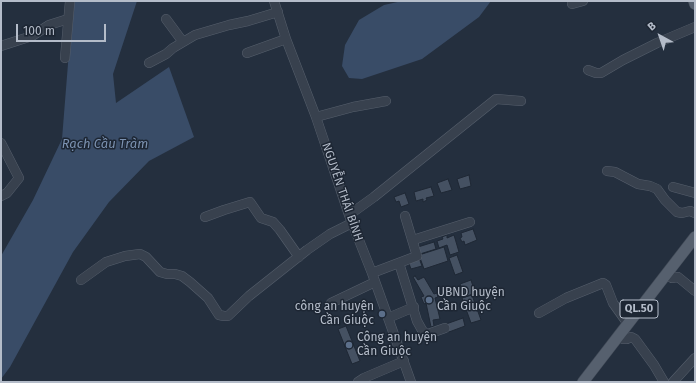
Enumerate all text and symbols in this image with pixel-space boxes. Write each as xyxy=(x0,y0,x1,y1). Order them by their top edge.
scale bar xyxy=(18,16,108,42)
north arrow xyxy=(640,16,680,56)
text: B xyxy=(645,19,659,34)
text: 100 m xyxy=(23,24,55,38)
water label: Rạch Cầu Tràm xyxy=(62,136,148,152)
street label: NGUYỄN THÁI BÌNH xyxy=(318,141,366,243)
place label: UBND huyện Cần Giuộc xyxy=(437,286,505,314)
marker: UBND huyện Cần Giuộc xyxy=(424,295,434,305)
place label: công an huyện Cần Giuộc xyxy=(295,300,374,328)
road number: QL.50 xyxy=(620,300,658,318)
marker: công an huyện Cần Giuộc xyxy=(377,309,387,319)
place label: Công an huyện Cần Giuộc xyxy=(357,331,437,359)
marker: Công an huyện Cần Giuộc xyxy=(344,340,354,350)

